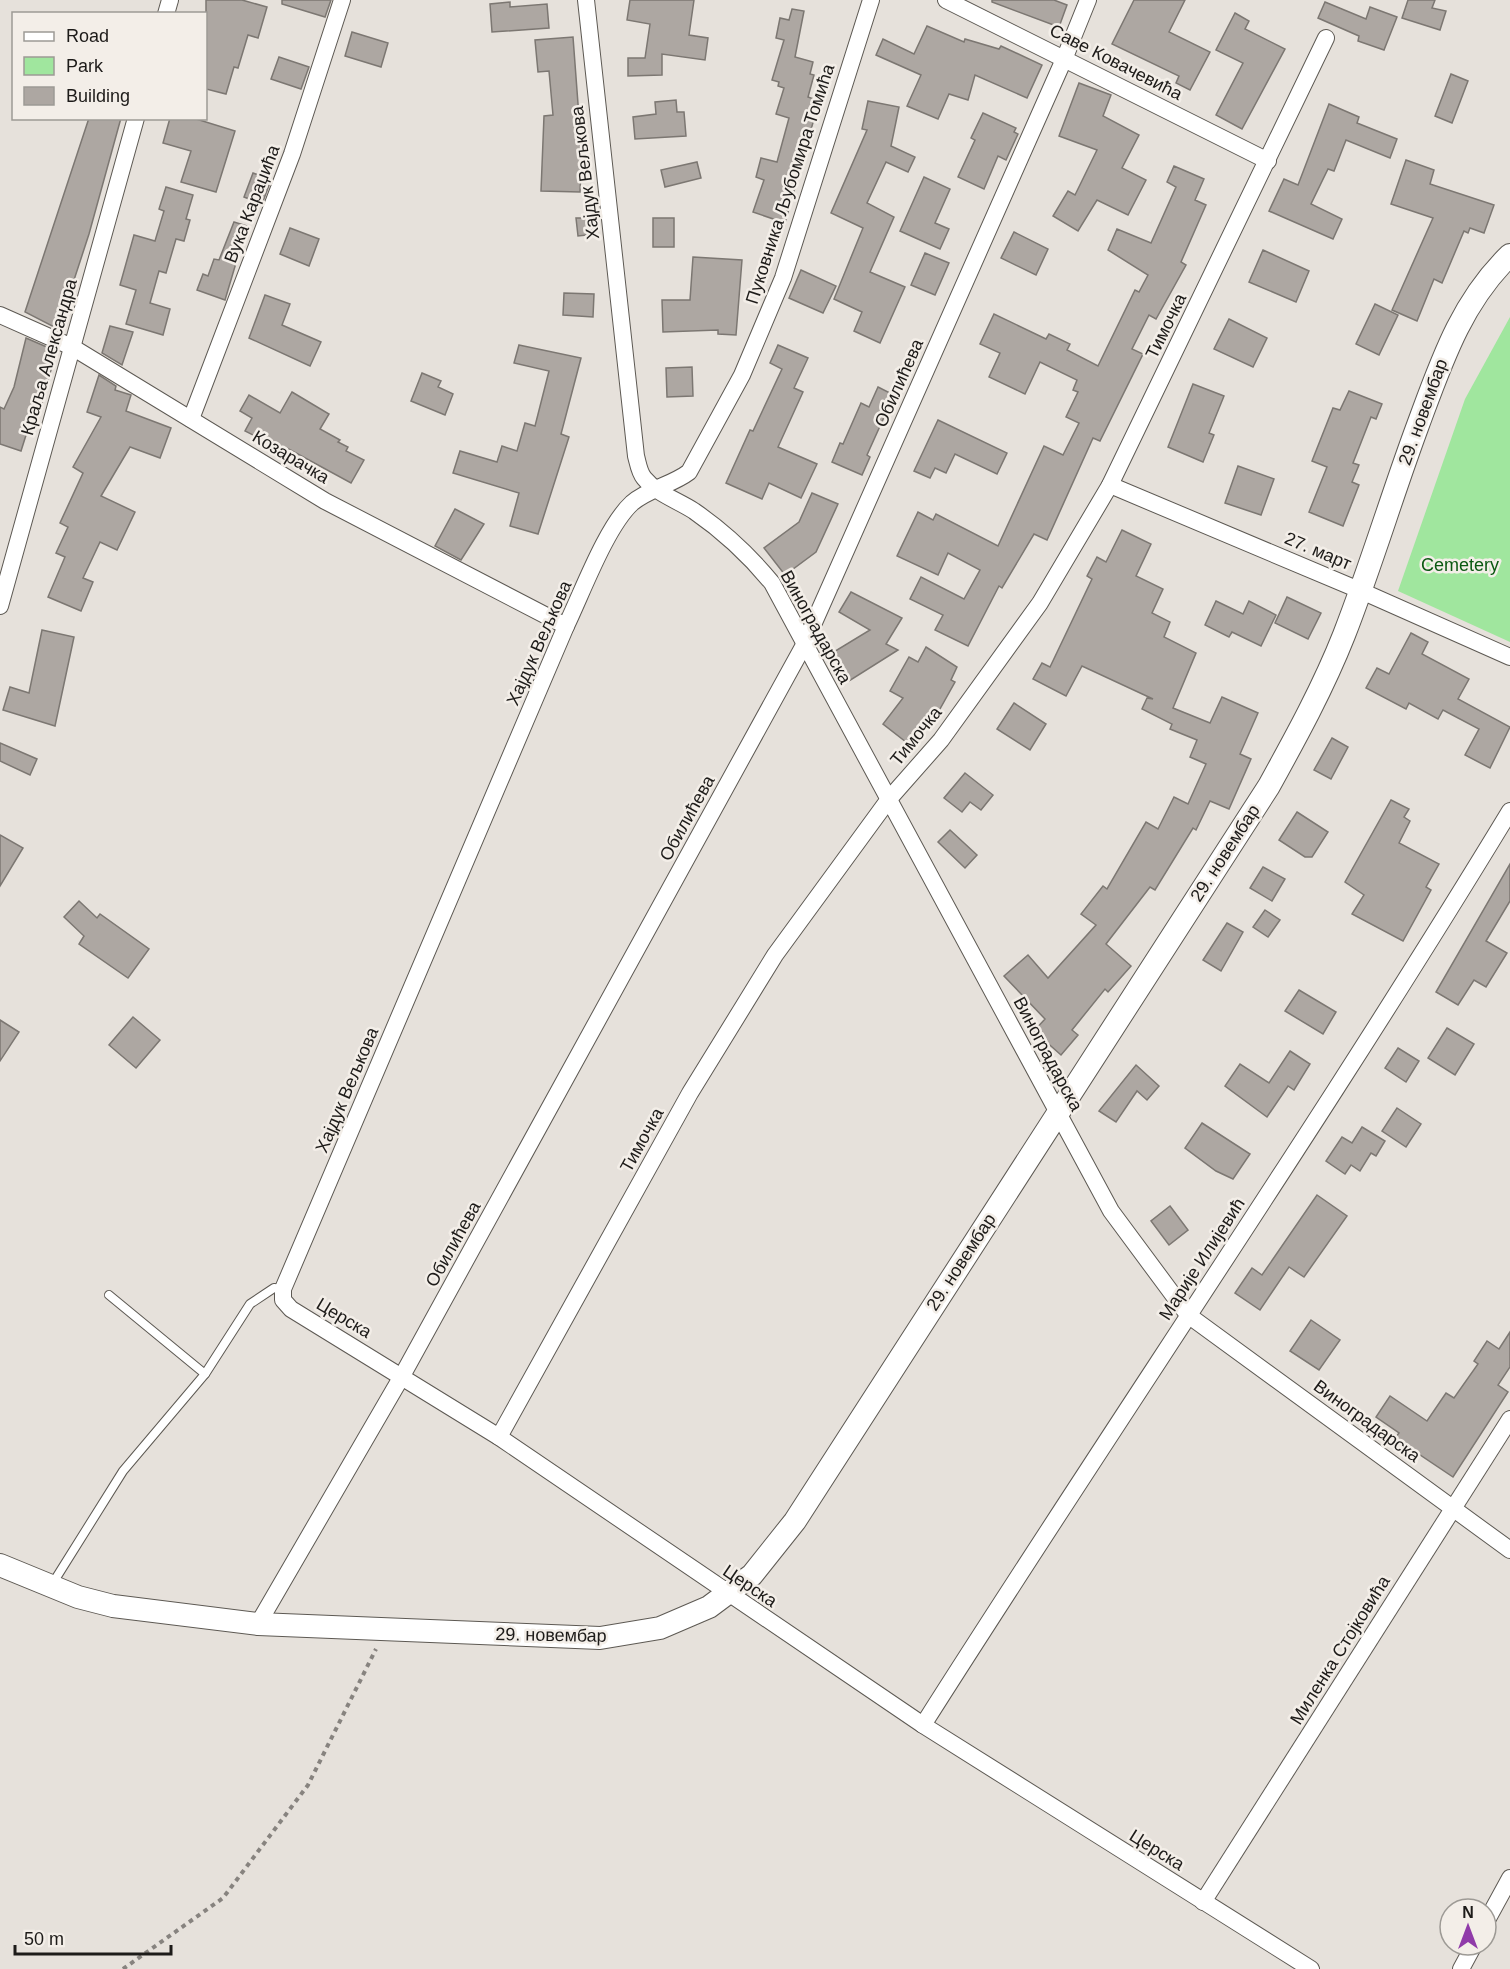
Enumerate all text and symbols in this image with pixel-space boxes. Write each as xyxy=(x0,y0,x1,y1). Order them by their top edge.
legend xyxy=(12,12,207,120)
street label: Саве Ковачевића xyxy=(1046,20,1186,105)
text: Road xyxy=(66,26,109,46)
text: Park xyxy=(66,56,104,76)
street label: Пуковника Љубомира Томића xyxy=(742,61,839,306)
text: Building xyxy=(66,86,130,106)
street label: Хајдук Вељкова xyxy=(567,104,603,241)
street label: Вука Караџића xyxy=(220,141,284,266)
street label: Краља Александра xyxy=(17,275,81,438)
street label: Тимочка xyxy=(1142,289,1191,362)
street label: Обилићева xyxy=(871,335,928,430)
street label: 29. новембар xyxy=(1395,356,1451,468)
street label: Козарачка xyxy=(249,426,334,488)
street label: 27. март xyxy=(1282,528,1354,574)
park label: Cemetery xyxy=(1421,555,1499,575)
street label: Виноградарска xyxy=(777,567,856,688)
street label: Хајдук Вељкова xyxy=(503,577,576,708)
street label: Тимочка xyxy=(886,702,946,769)
street label: Обилићева xyxy=(655,771,719,864)
street label: 29. новембар xyxy=(1186,801,1264,905)
street label: Виноградарска xyxy=(1009,994,1087,1115)
street label: Хајдук Вељкова xyxy=(312,1023,383,1156)
street label: Тимочка xyxy=(616,1104,668,1175)
street label: Марије Илијевић xyxy=(1155,1194,1249,1324)
street label: Обилићева xyxy=(421,1197,485,1290)
street label: 29. новембар xyxy=(922,1210,1000,1314)
street label: Церска xyxy=(313,1294,376,1343)
street label: Виноградарска xyxy=(1310,1376,1425,1467)
street label: Церска xyxy=(719,1561,782,1612)
street label: Миленка Стојковића xyxy=(1286,1571,1394,1728)
street label: 29. новембар xyxy=(495,1624,607,1646)
street label: Церска xyxy=(1126,1825,1189,1875)
north arrow xyxy=(1438,1897,1498,1957)
text: N xyxy=(1462,1904,1474,1921)
scale bar xyxy=(15,1918,171,1956)
text: 50 m xyxy=(24,1929,64,1949)

